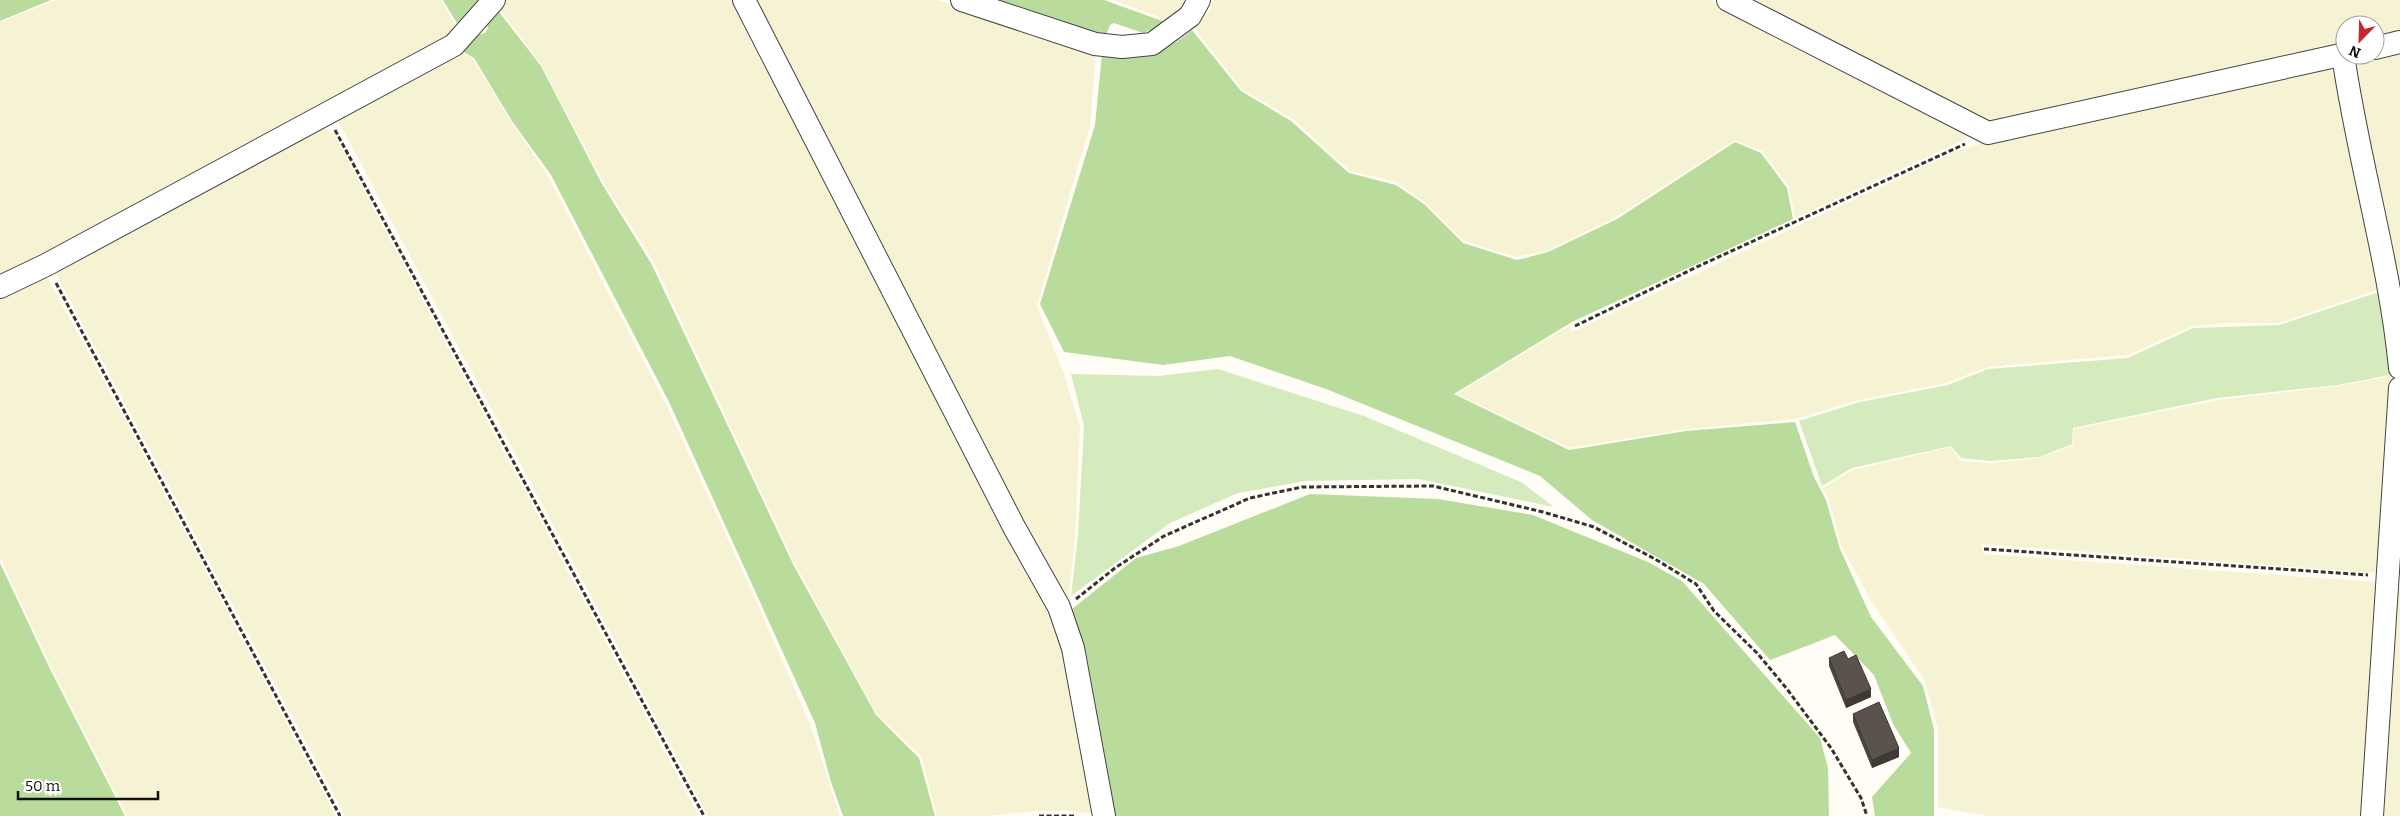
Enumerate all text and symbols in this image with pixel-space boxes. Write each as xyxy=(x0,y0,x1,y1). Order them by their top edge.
north arrow xyxy=(2335,15,2385,65)
text: N xyxy=(2347,41,2363,61)
scale bar xyxy=(18,768,158,800)
text: 50 m xyxy=(25,777,61,795)

